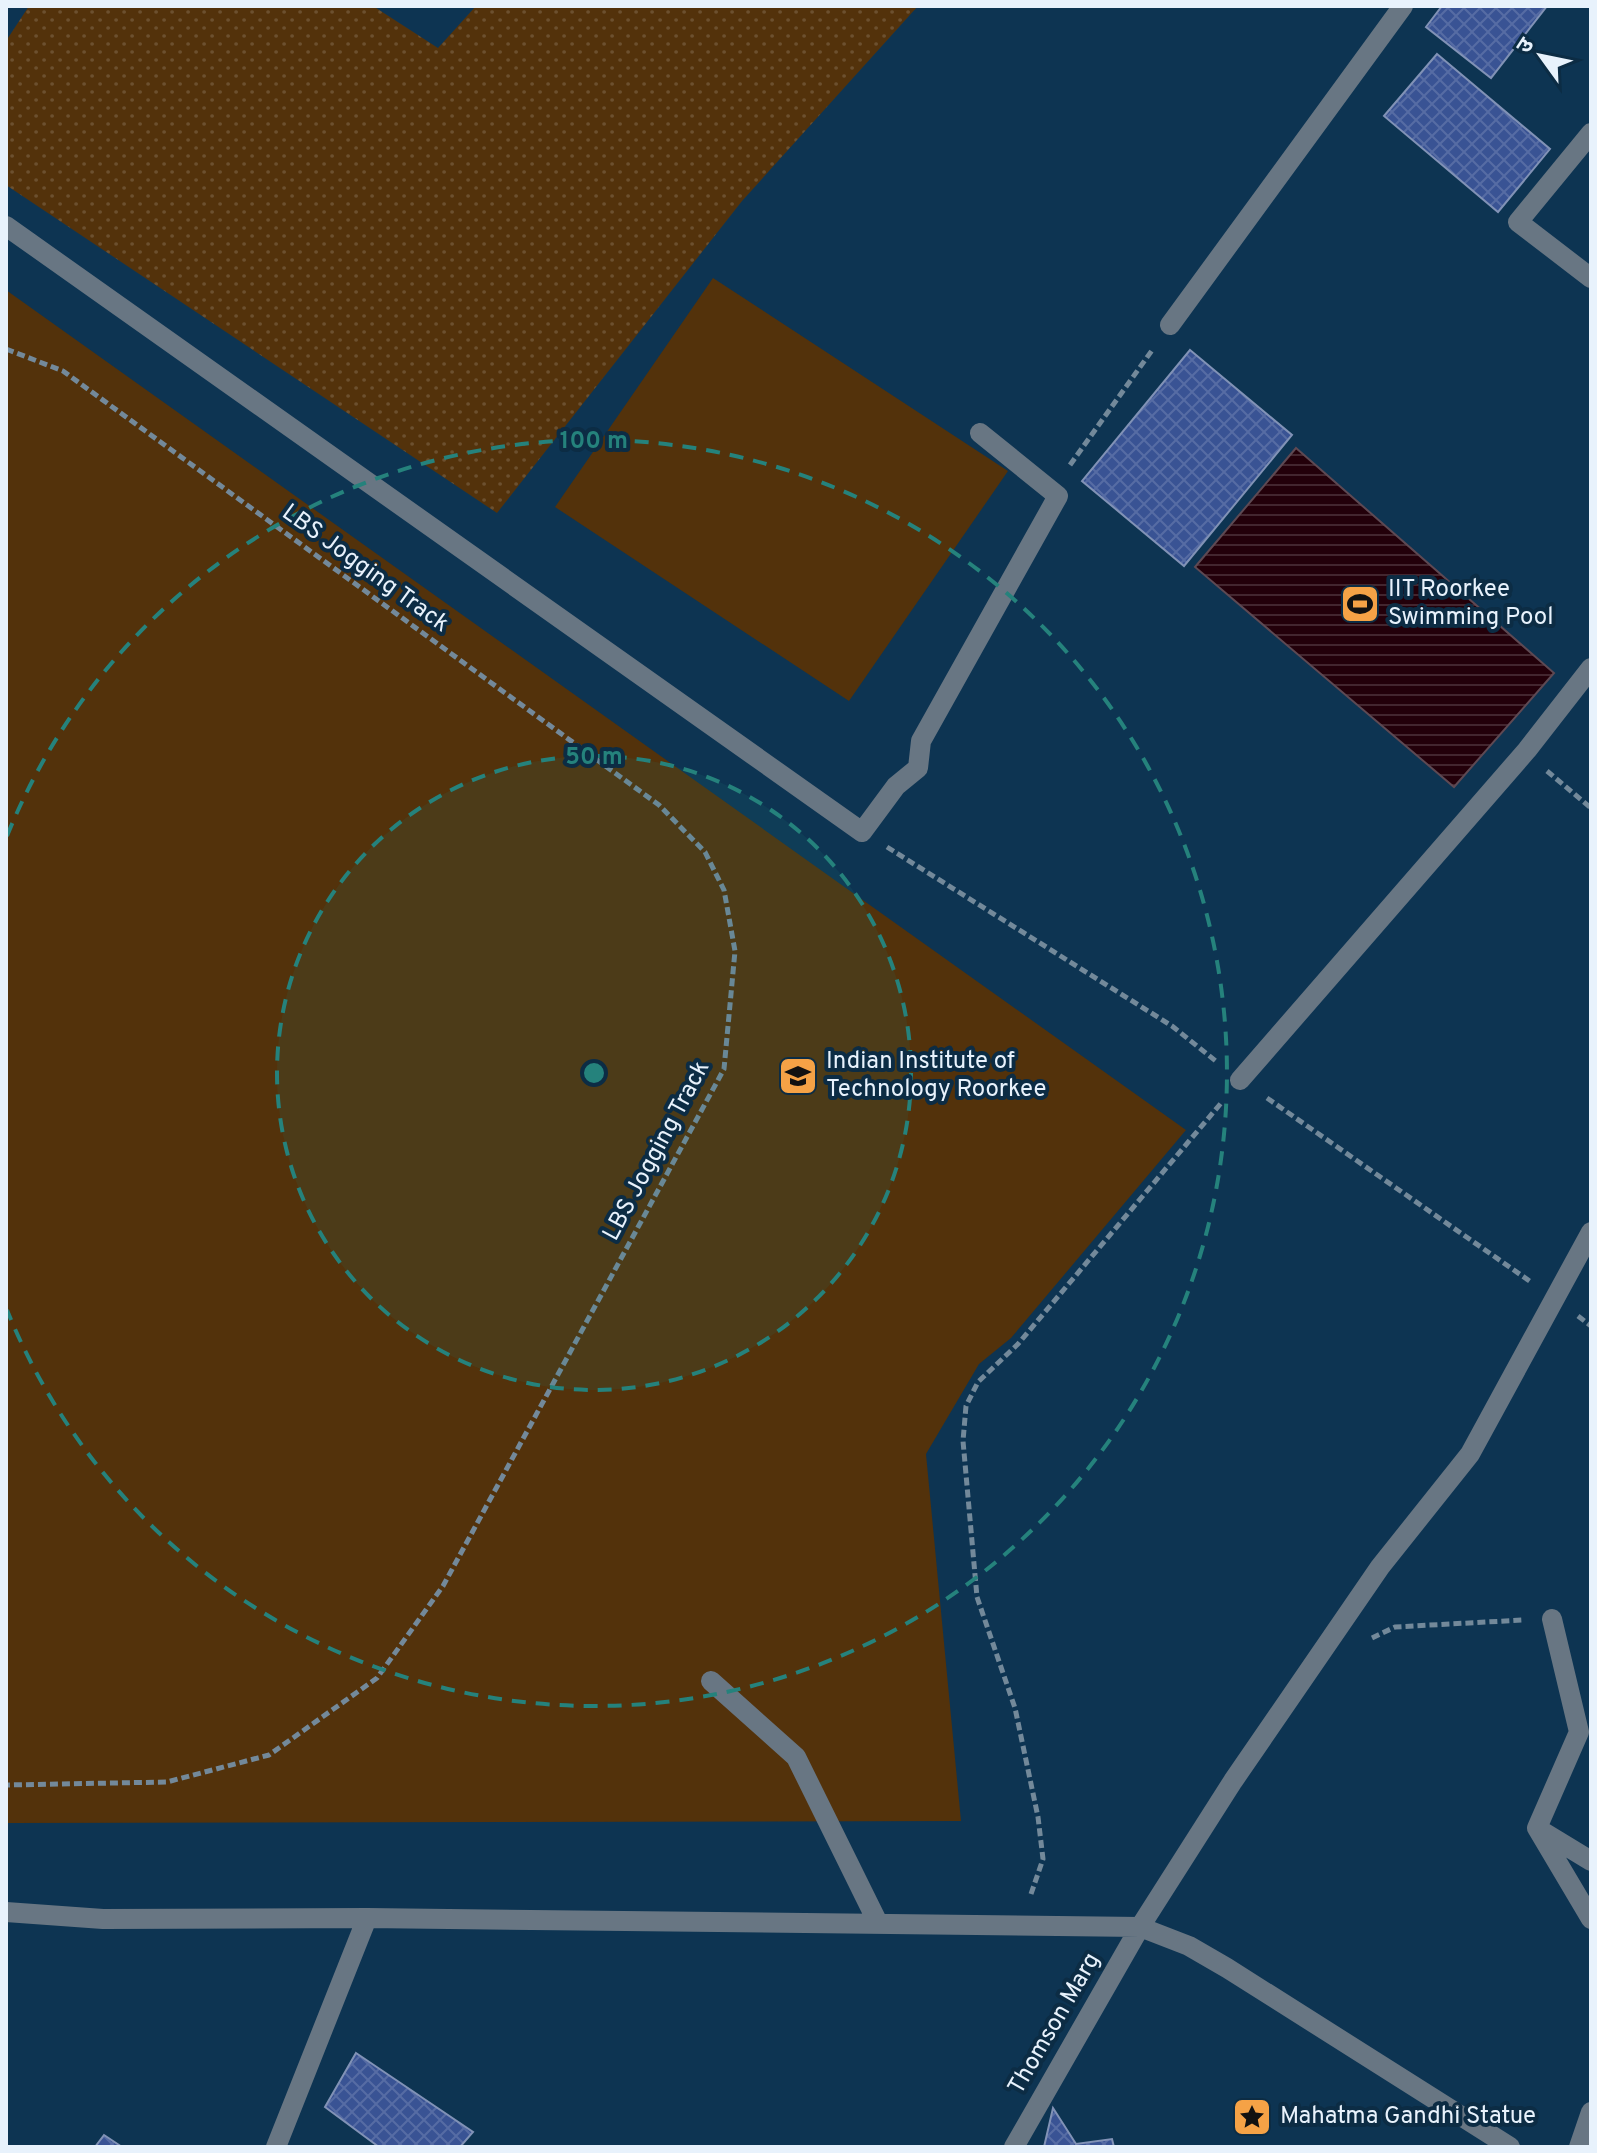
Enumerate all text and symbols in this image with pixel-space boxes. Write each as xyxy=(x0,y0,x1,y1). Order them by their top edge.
north arrow xyxy=(1501,16,1581,96)
text: उ xyxy=(1511,33,1542,59)
text: 100 m xyxy=(560,427,628,457)
street label: LBS Jogging Track xyxy=(275,498,455,640)
place label: IIT Roorkee Swimming Pool xyxy=(1388,575,1554,633)
sports icon: IIT Roorkee Swimming Pool xyxy=(1339,583,1381,625)
text: 50 m xyxy=(565,743,623,773)
place label: Indian Institute of Technology Roorkee xyxy=(826,1047,1046,1105)
school or university icon: Indian Institute of Technology Roorkee xyxy=(777,1055,819,1097)
street label: LBS Jogging Track xyxy=(597,1056,717,1246)
centre of rings xyxy=(580,1059,608,1087)
street label: Thomson Marg xyxy=(1002,1948,1108,2100)
place icon: Mahatma Gandhi Statue xyxy=(1231,2096,1273,2138)
place label: Mahatma Gandhi Statue xyxy=(1280,2102,1536,2132)

